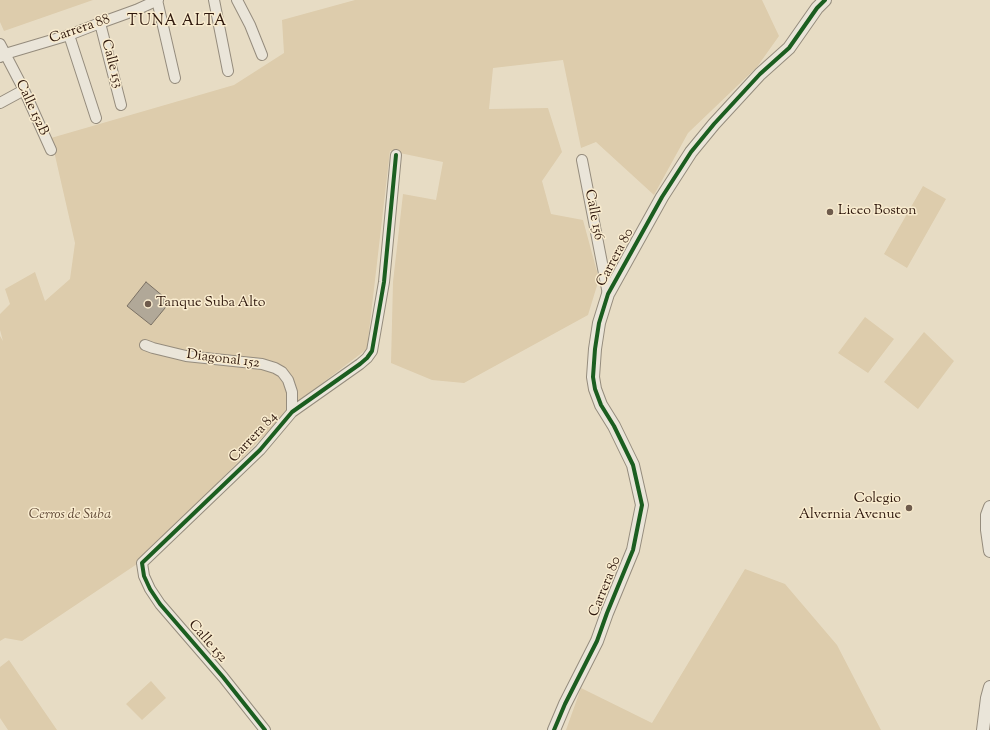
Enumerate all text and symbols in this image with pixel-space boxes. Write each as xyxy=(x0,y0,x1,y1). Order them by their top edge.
street label: Carrera 88 xyxy=(47,12,113,48)
district label: TUNA ALTA xyxy=(127,13,227,31)
street label: Calle 153 xyxy=(96,38,126,90)
street label: Calle 152B xyxy=(11,77,51,139)
street label: Calle 156 xyxy=(580,188,606,242)
place label: Liceo Boston xyxy=(838,204,917,220)
marker: Liceo Boston xyxy=(825,207,835,217)
street label: Carrera 80 xyxy=(594,226,638,290)
place label: Tanque Suba Alto xyxy=(156,296,265,312)
marker: Tanque Suba Alto xyxy=(143,299,153,309)
street label: Diagonal 152 xyxy=(186,347,260,373)
street label: Carrera 84 xyxy=(226,409,282,467)
place label: Colegio Alvernia Avenue xyxy=(799,492,901,524)
marker: Colegio Alvernia Avenue xyxy=(904,503,914,513)
park label: Cerros de Suba xyxy=(29,508,111,524)
street label: Carrera 80 xyxy=(586,554,626,620)
street label: Calle 152 xyxy=(184,617,230,667)

